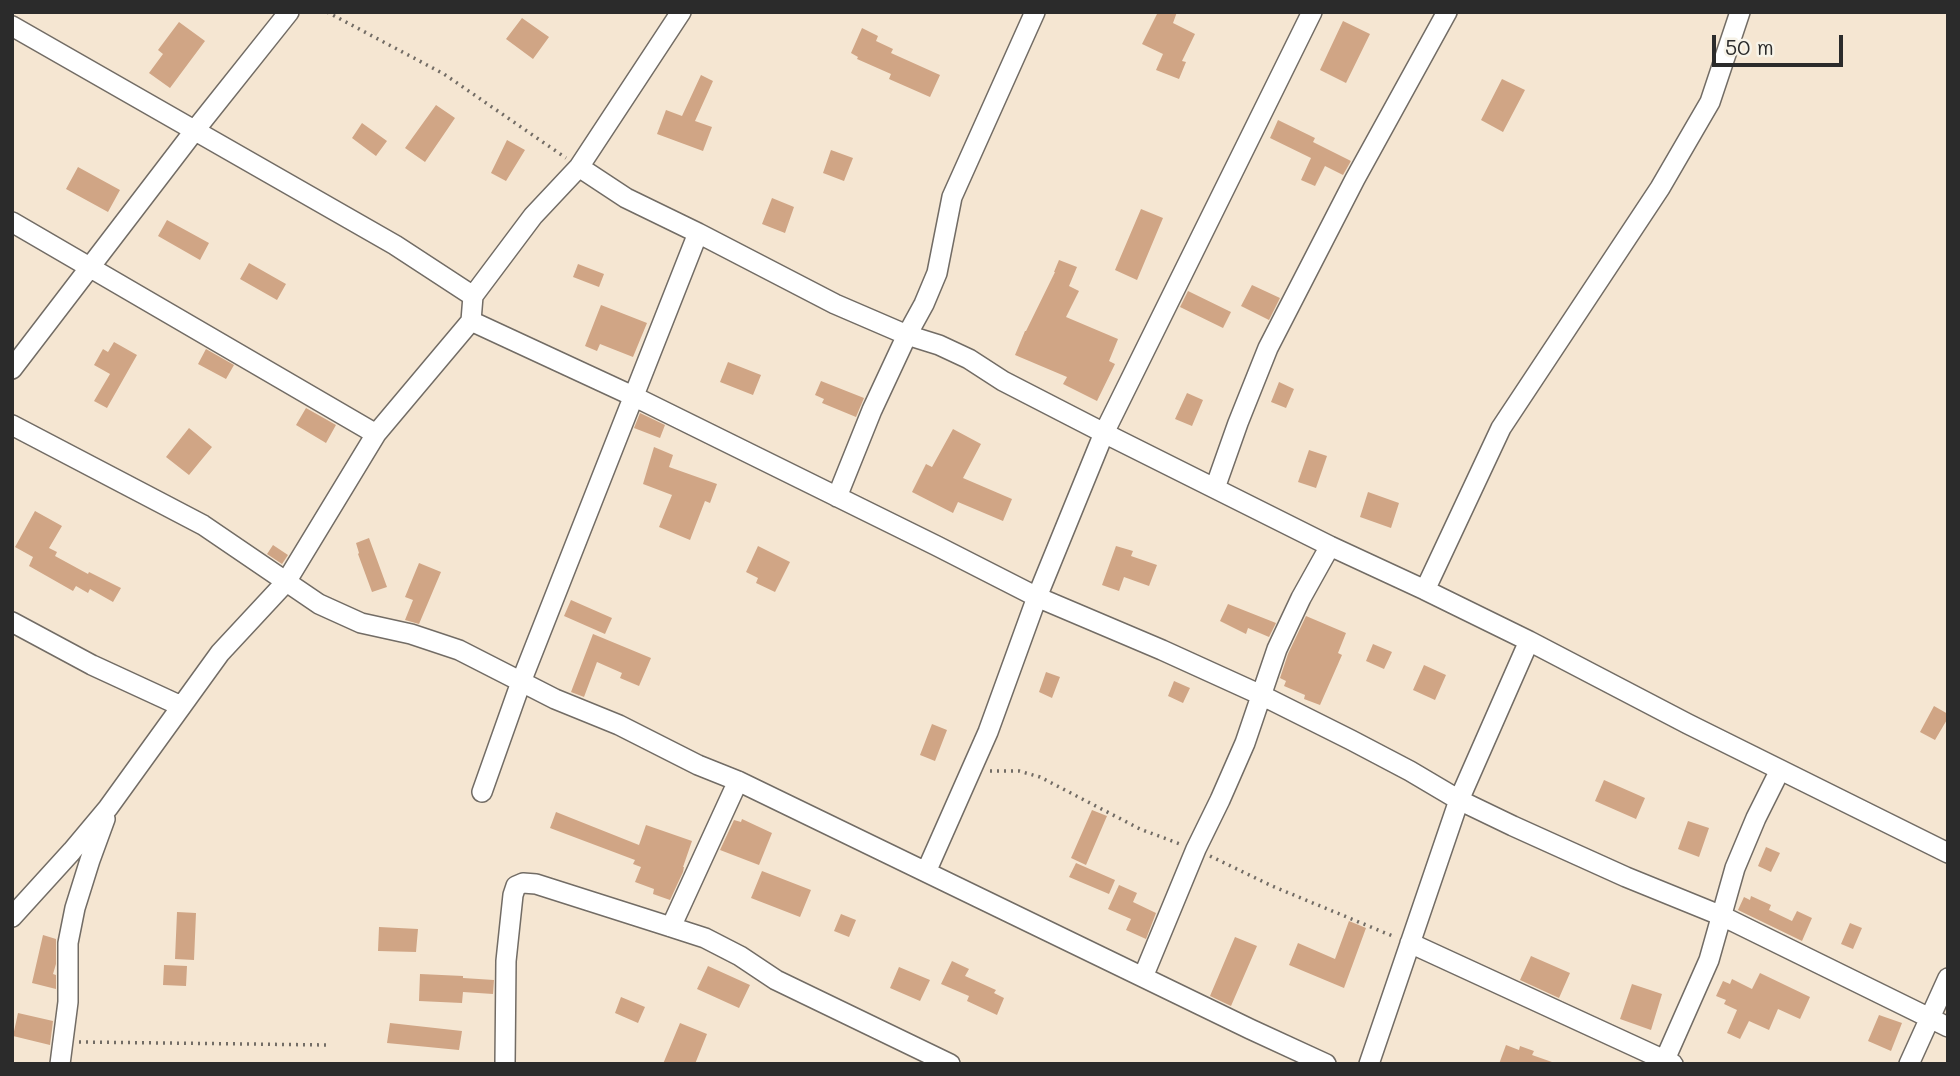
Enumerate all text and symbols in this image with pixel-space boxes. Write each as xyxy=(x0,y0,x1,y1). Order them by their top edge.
scale bar xyxy=(1715,21,1846,65)
text: 50 m xyxy=(1725,33,1774,60)

